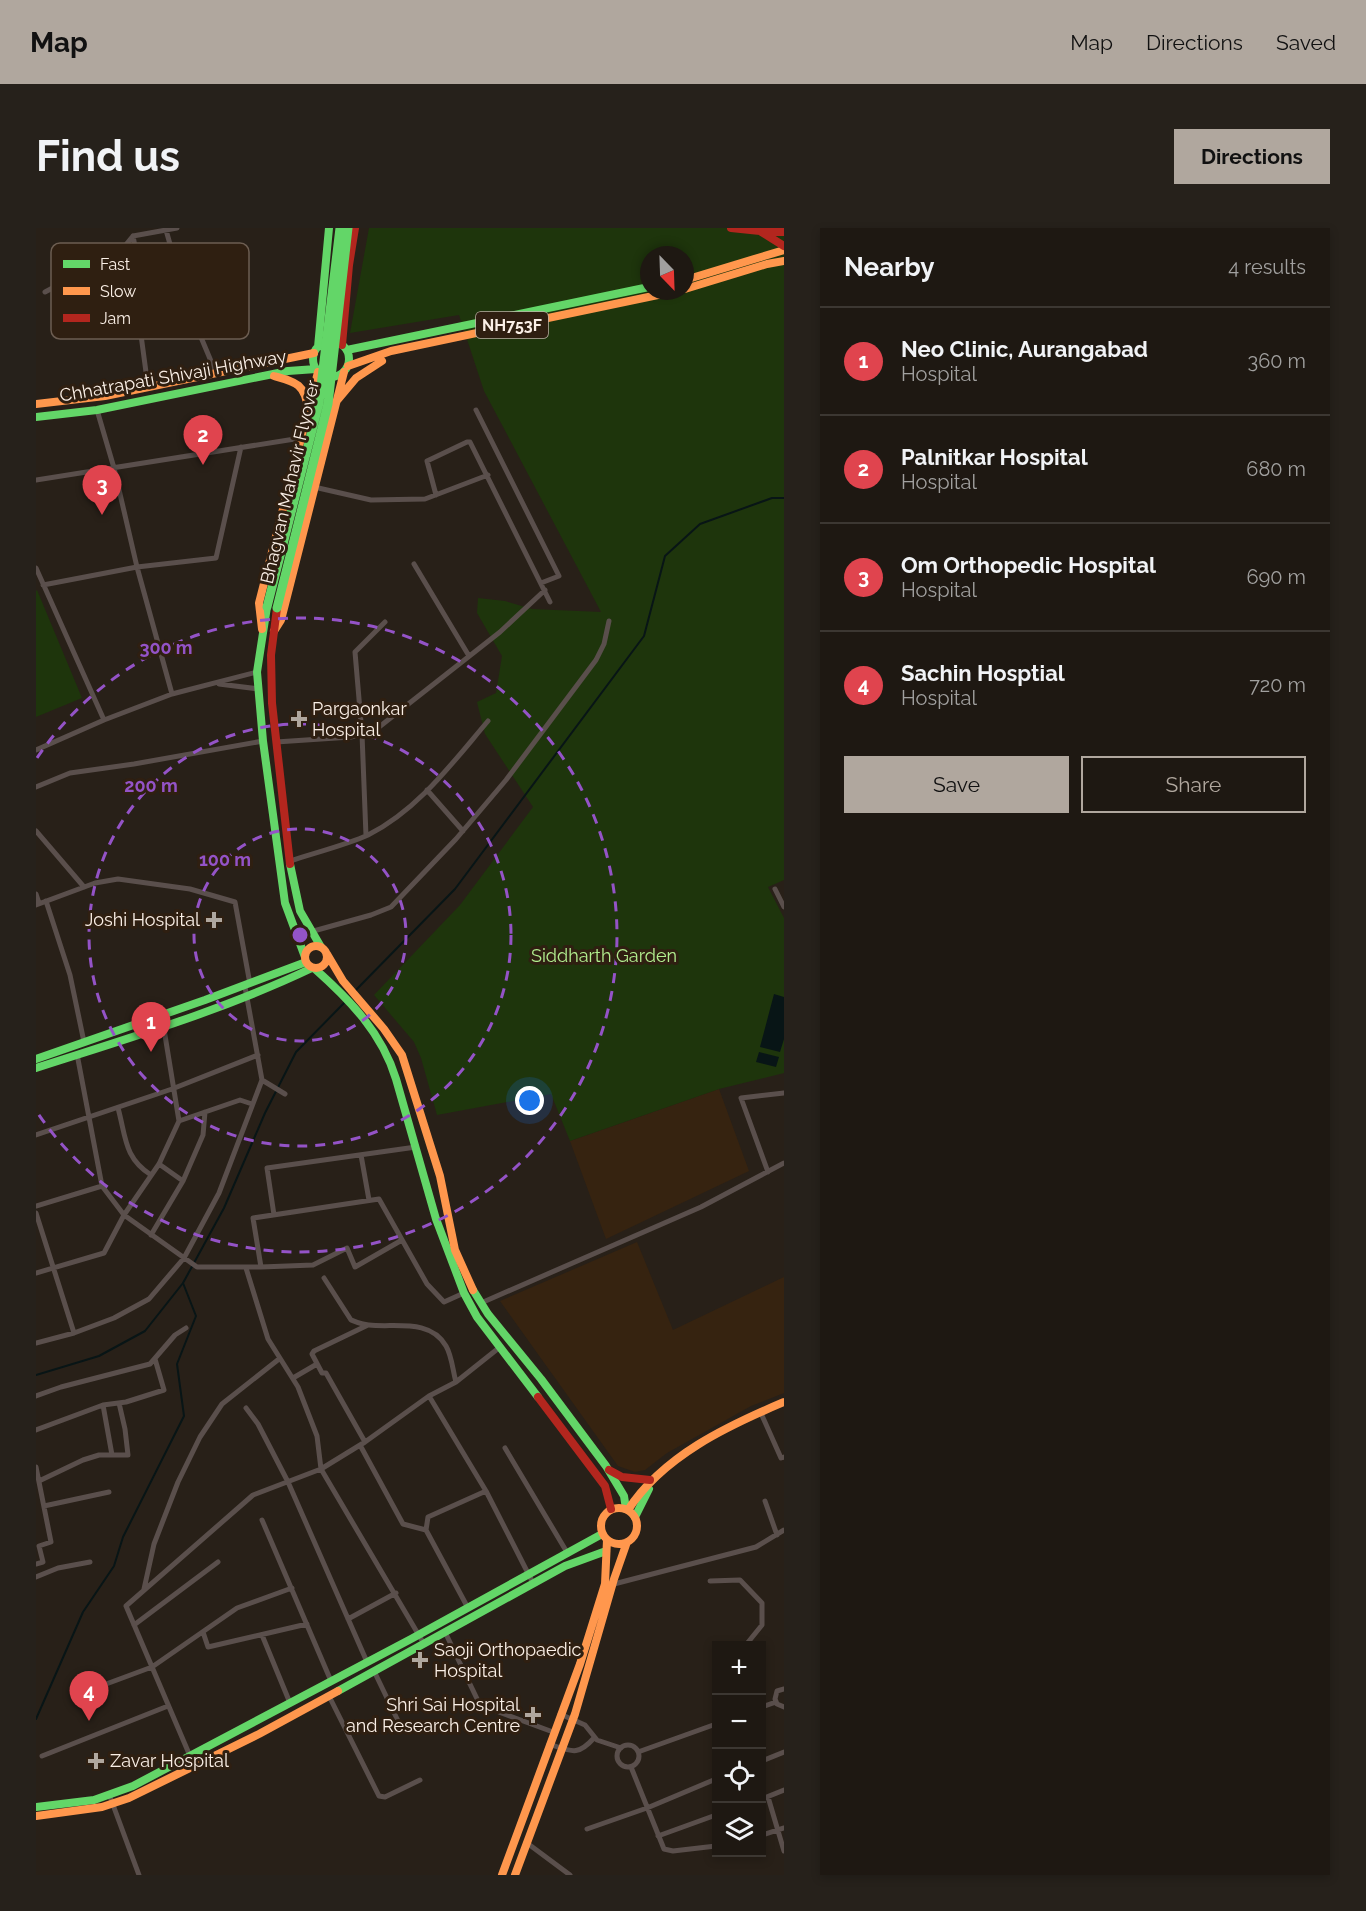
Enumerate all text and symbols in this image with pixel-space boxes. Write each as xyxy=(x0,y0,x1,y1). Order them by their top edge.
text: Map xyxy=(30,26,88,59)
text: Map xyxy=(1070,30,1113,55)
text: Directions xyxy=(1146,30,1243,55)
text: Saved xyxy=(1276,30,1336,55)
button: Directions xyxy=(1174,129,1330,184)
text: Find us xyxy=(36,132,180,181)
legend xyxy=(51,243,249,339)
north arrow xyxy=(640,246,694,300)
text: Nearby xyxy=(844,252,934,282)
text: Fast xyxy=(100,255,131,274)
text: 4 results xyxy=(1228,255,1306,279)
text: Slow xyxy=(100,282,136,301)
text: Jam xyxy=(100,309,131,328)
road number: NH753F xyxy=(476,312,548,338)
text: Neo Clinic, Aurangabad xyxy=(901,336,1148,362)
street label: Chhatrapati Shivaji Highway xyxy=(58,345,288,406)
text: 1 xyxy=(859,349,868,373)
text: 360 m xyxy=(1248,349,1306,373)
text: Hospital xyxy=(901,362,977,386)
street label: Bhagvan Mahavir Flyover xyxy=(256,377,323,586)
pin: 2 xyxy=(184,416,222,465)
text: Palnitkar Hospital xyxy=(901,444,1088,470)
text: 2 xyxy=(858,457,869,481)
text: 680 m xyxy=(1246,457,1306,481)
pin: 3 xyxy=(82,466,122,515)
text: Hospital xyxy=(901,470,977,494)
text: Om Orthopedic Hospital xyxy=(901,552,1156,578)
text: 3 xyxy=(858,565,869,589)
text: 690 m xyxy=(1247,565,1306,589)
text: Hospital xyxy=(901,578,977,602)
text: 300 m xyxy=(139,637,193,658)
text: Sachin Hosptial xyxy=(901,660,1065,686)
text: 4 xyxy=(858,673,869,697)
text: 720 m xyxy=(1249,673,1306,697)
text: Hospital xyxy=(901,686,977,710)
place label: Pargaonkar Hospital xyxy=(312,698,407,740)
marker: Pargaonkar Hospital xyxy=(290,710,308,728)
button: Save xyxy=(844,756,1069,813)
button: Share xyxy=(1081,756,1306,813)
text: 200 m xyxy=(124,775,178,796)
text: 100 m xyxy=(199,849,251,870)
place label: Joshi Hospital xyxy=(85,909,200,930)
marker: Joshi Hospital xyxy=(205,911,223,929)
centre of rings xyxy=(290,925,310,945)
park label: Siddharth Garden xyxy=(531,945,677,966)
pin: 1 xyxy=(132,1002,170,1052)
your location xyxy=(515,1086,544,1115)
place label: Saoji Orthopaedic Hospital xyxy=(434,1639,582,1681)
map controls xyxy=(712,1641,766,1857)
button: + xyxy=(712,1641,766,1695)
marker: Saoji Orthopaedic Hospital xyxy=(411,1651,429,1669)
pin: 4 xyxy=(70,1672,108,1721)
place label: Shri Sai Hospital and Research Centre xyxy=(346,1694,520,1736)
button: − xyxy=(712,1695,766,1749)
marker: Shri Sai Hospital and Research Centre xyxy=(524,1706,542,1724)
button: locate xyxy=(712,1749,766,1803)
place label: Zavar Hospital xyxy=(110,1750,229,1771)
marker: Zavar Hospital xyxy=(87,1752,105,1770)
button: layers xyxy=(712,1803,766,1857)

